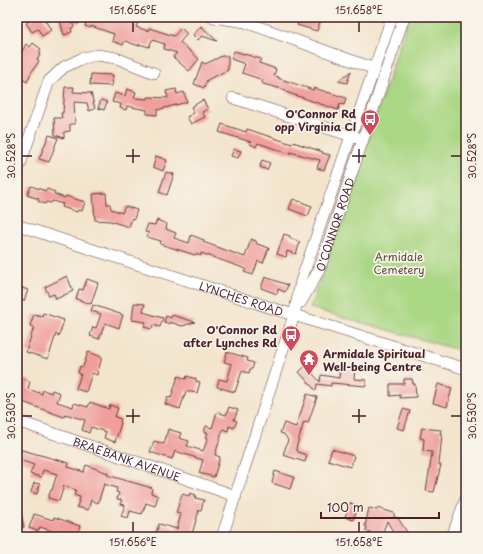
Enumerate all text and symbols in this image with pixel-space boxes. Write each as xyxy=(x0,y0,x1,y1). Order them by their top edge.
text: 151.656°E xyxy=(109,2,157,17)
text: 151.658°E xyxy=(335,2,383,17)
place label: O'Connor Rd opp Virginia Cl xyxy=(275,105,357,135)
bus stop icon: O'Connor Rd opp Virginia Cl xyxy=(359,108,381,136)
text: 30.528°S xyxy=(3,133,18,179)
text: 30.528°S xyxy=(464,133,479,179)
street label: O'CONNOR ROAD xyxy=(311,175,358,274)
park label: Armidale Cemetery xyxy=(373,248,425,278)
street label: LYNCHES ROAD xyxy=(197,276,286,320)
place label: O'Connor Rd after Lynches Rd xyxy=(183,321,278,351)
bus stop icon: O'Connor Rd after Lynches Rd xyxy=(280,324,302,352)
place label: Armidale Spiritual Well-being Centre xyxy=(322,345,425,375)
temple icon: Armidale Spiritual Well-being Centre xyxy=(298,348,320,376)
text: 30.530°S xyxy=(3,392,18,440)
text: 30.530°S xyxy=(464,392,479,440)
street label: BRAEBANK AVENUE xyxy=(71,432,183,485)
scale bar xyxy=(321,494,439,520)
text: 100 m xyxy=(327,498,364,516)
text: 151.656°E xyxy=(109,534,157,549)
text: 151.658°E xyxy=(335,534,383,549)

